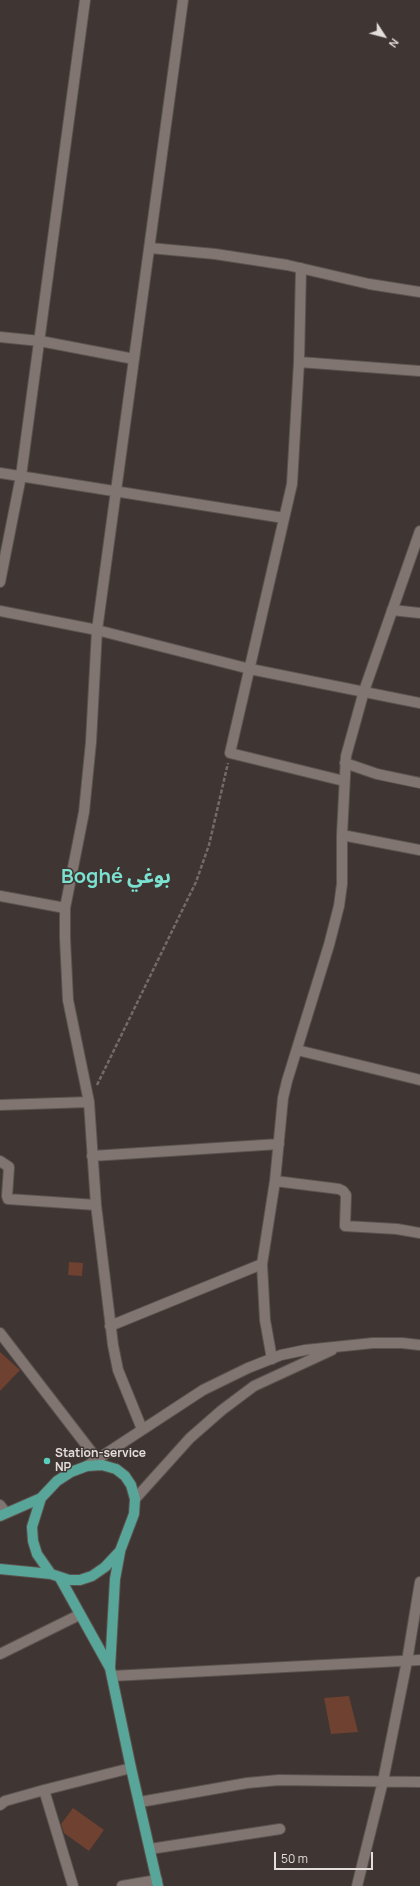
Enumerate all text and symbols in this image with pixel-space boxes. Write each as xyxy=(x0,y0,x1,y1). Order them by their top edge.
north arrow xyxy=(364,16,404,56)
text: N xyxy=(386,36,403,51)
district label: Boghé بوغي xyxy=(61,865,171,889)
place label: Station-service NP xyxy=(55,1447,146,1475)
marker: Station-service NP xyxy=(42,1456,52,1466)
scale bar xyxy=(276,1844,375,1870)
text: 50 m xyxy=(281,1850,308,1867)

